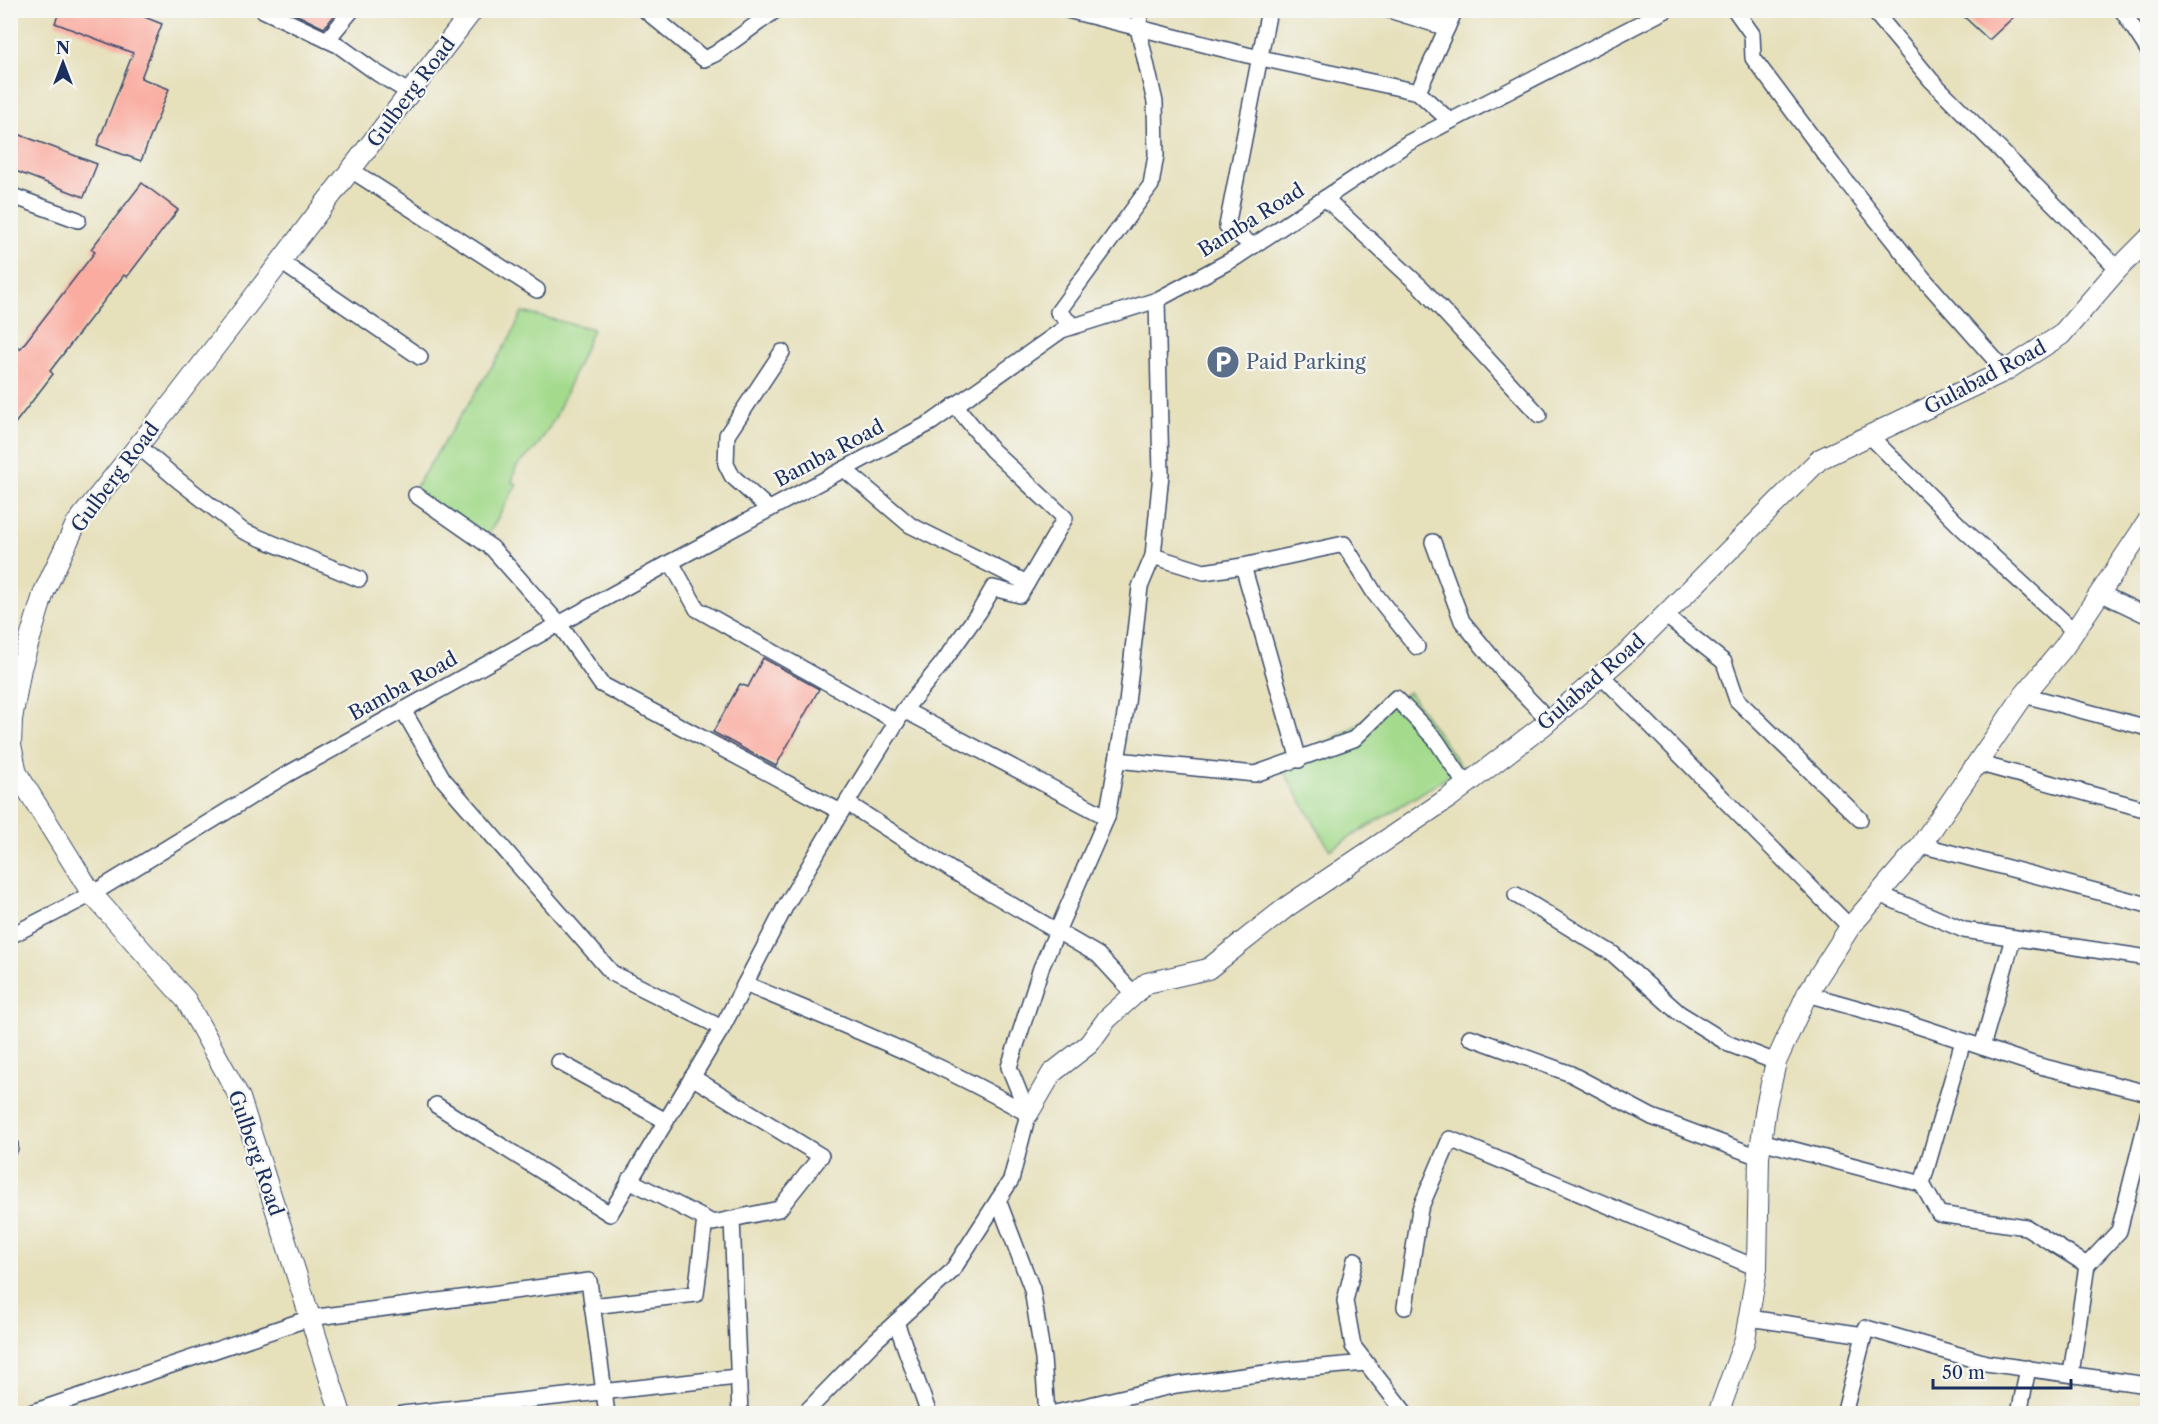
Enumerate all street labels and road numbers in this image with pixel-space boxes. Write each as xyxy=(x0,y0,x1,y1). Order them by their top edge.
street label: Gulberg Road xyxy=(362,32,460,152)
street label: Bamba Road xyxy=(1194,178,1308,262)
street label: Gulabad Road xyxy=(1920,335,2050,419)
street label: Bamba Road xyxy=(770,414,888,492)
street label: Gulberg Road xyxy=(66,417,164,537)
street label: Gulabad Road xyxy=(1532,629,1650,735)
street label: Bamba Road xyxy=(345,646,461,726)
street label: Gulberg Road xyxy=(223,1087,289,1219)

